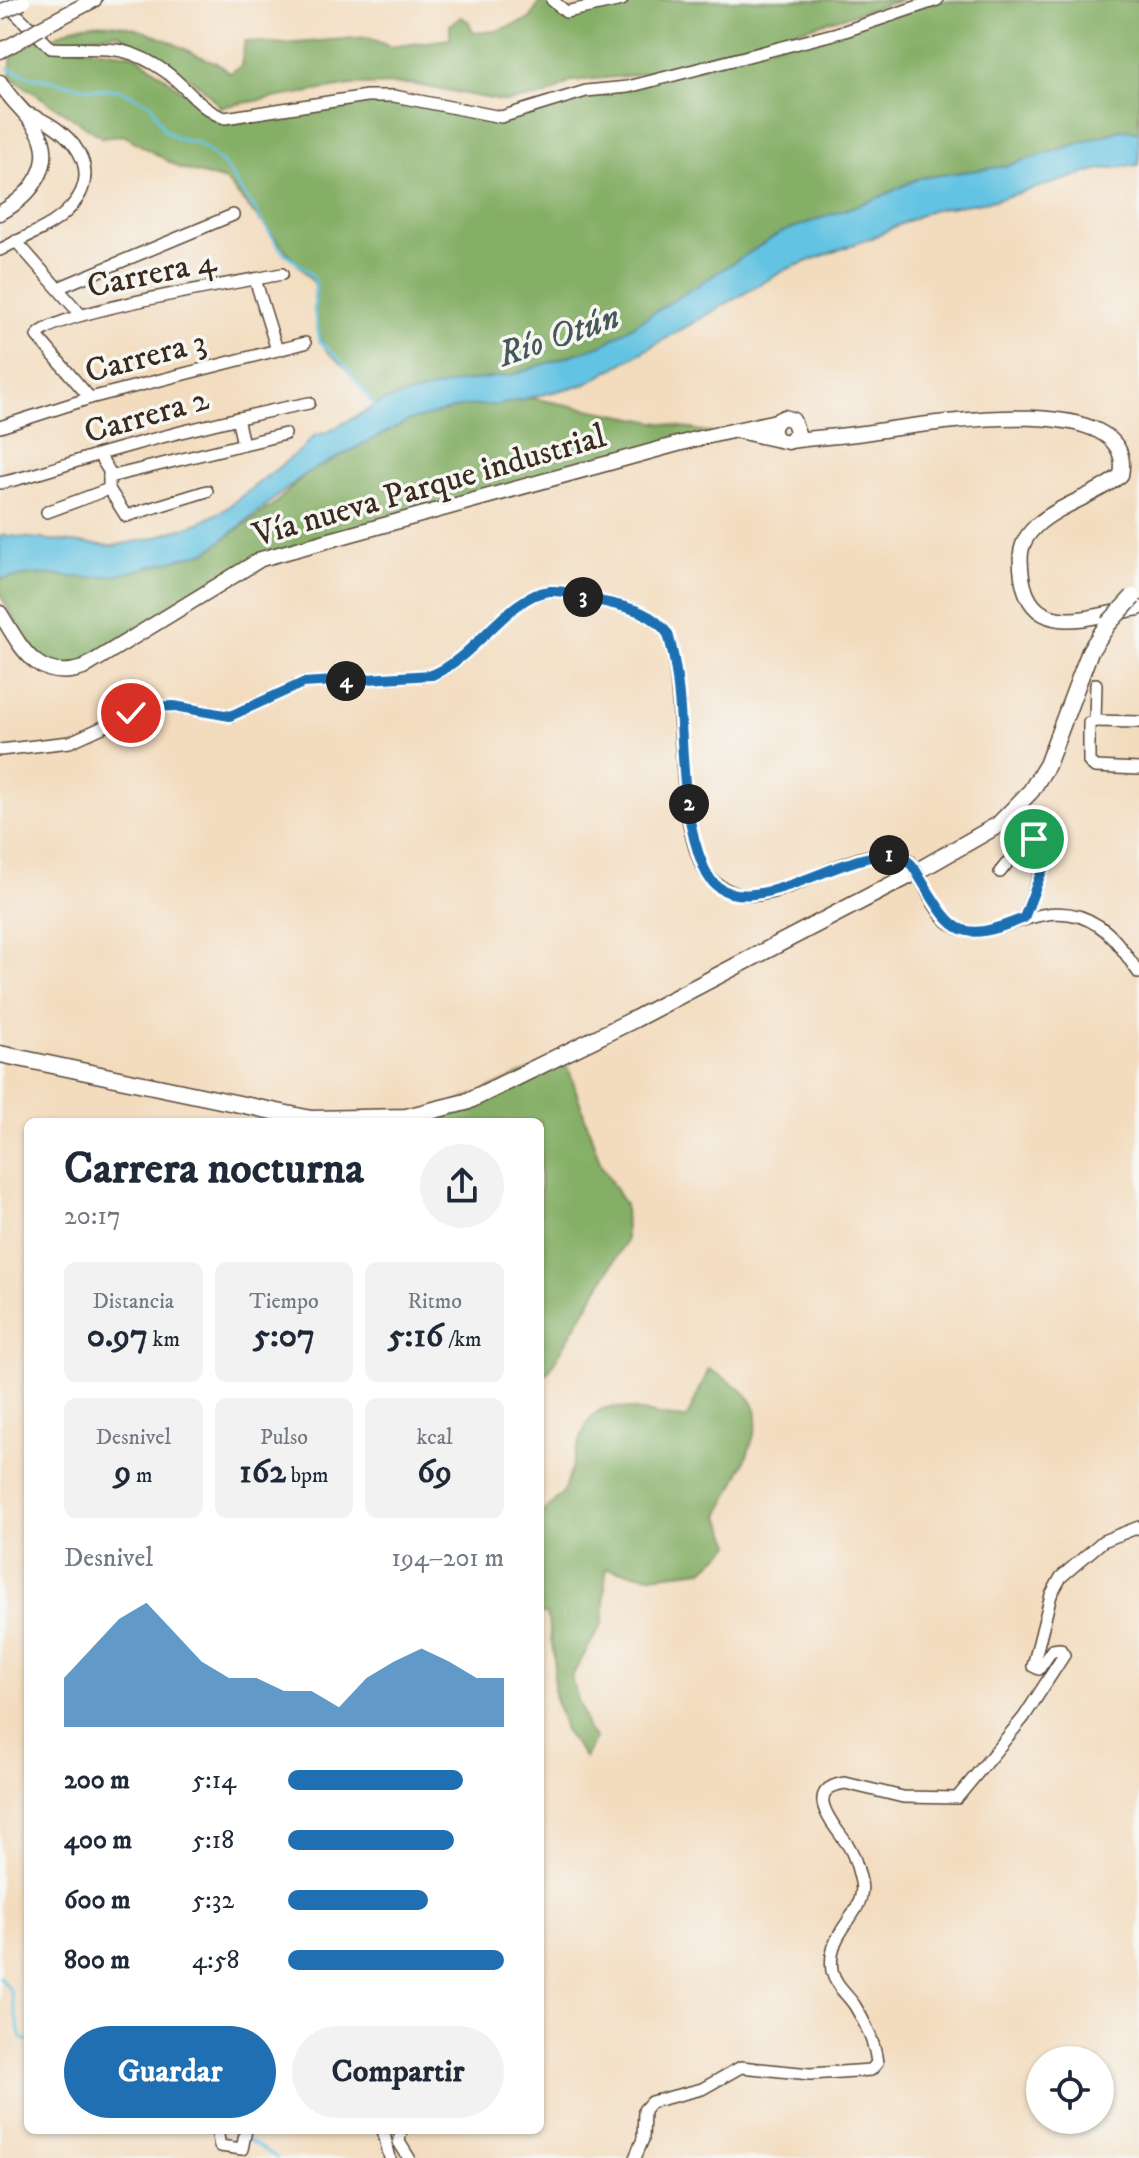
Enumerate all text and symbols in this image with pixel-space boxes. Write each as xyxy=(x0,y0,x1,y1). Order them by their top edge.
street label: Carrera 4 xyxy=(83,240,221,308)
water label: Río Otún xyxy=(491,295,626,378)
street label: Carrera 3 xyxy=(80,321,211,393)
street label: Carrera 2 xyxy=(79,378,214,454)
street label: Vía nueva Parque industrial xyxy=(247,415,612,557)
pin: 3 xyxy=(563,577,603,617)
text: 3 xyxy=(579,583,587,610)
pin: 4 xyxy=(326,661,366,701)
text: 4 xyxy=(340,667,352,694)
pin xyxy=(97,679,165,747)
icon: check xyxy=(109,691,153,735)
pin: 2 xyxy=(669,784,709,824)
text: 2 xyxy=(684,790,694,817)
pin xyxy=(1000,805,1068,873)
icon: arrive xyxy=(1012,817,1056,861)
pin: 1 xyxy=(869,835,909,875)
text: 1 xyxy=(885,841,893,868)
text: Carrera nocturna xyxy=(64,1142,364,1197)
button: share xyxy=(420,1144,504,1228)
text: 20:17 xyxy=(64,1200,121,1233)
text: Distancia xyxy=(92,1288,174,1315)
text: Tiempo xyxy=(249,1288,319,1315)
text: Ritmo xyxy=(407,1288,462,1315)
text: 0.97 xyxy=(87,1315,148,1357)
text: 5:07 xyxy=(253,1315,315,1357)
text: 5:16 xyxy=(388,1315,444,1357)
text: km xyxy=(148,1326,180,1353)
text: /km xyxy=(444,1326,482,1353)
text: Desnivel xyxy=(96,1424,171,1451)
text: Pulso xyxy=(260,1424,308,1451)
text: kcal xyxy=(417,1424,453,1451)
text: 9 xyxy=(114,1451,131,1493)
text: 162 xyxy=(239,1451,286,1493)
text: 69 xyxy=(417,1451,452,1493)
text: m xyxy=(131,1462,152,1489)
text: bpm xyxy=(286,1462,329,1489)
text: Desnivel xyxy=(64,1542,153,1575)
text: 194–201 m xyxy=(392,1542,504,1575)
text: 200 m xyxy=(64,1764,130,1797)
text: 5:14 xyxy=(192,1764,236,1797)
text: 400 m xyxy=(64,1824,132,1857)
text: 5:18 xyxy=(192,1824,234,1857)
text: 600 m xyxy=(64,1884,131,1917)
text: 5:32 xyxy=(192,1884,234,1917)
text: 800 m xyxy=(64,1944,130,1977)
text: 4:58 xyxy=(192,1944,240,1977)
button: Guardar xyxy=(64,2026,276,2118)
button: Compartir xyxy=(292,2026,504,2118)
map controls xyxy=(1026,2046,1114,2134)
button: locate xyxy=(1026,2046,1114,2134)

